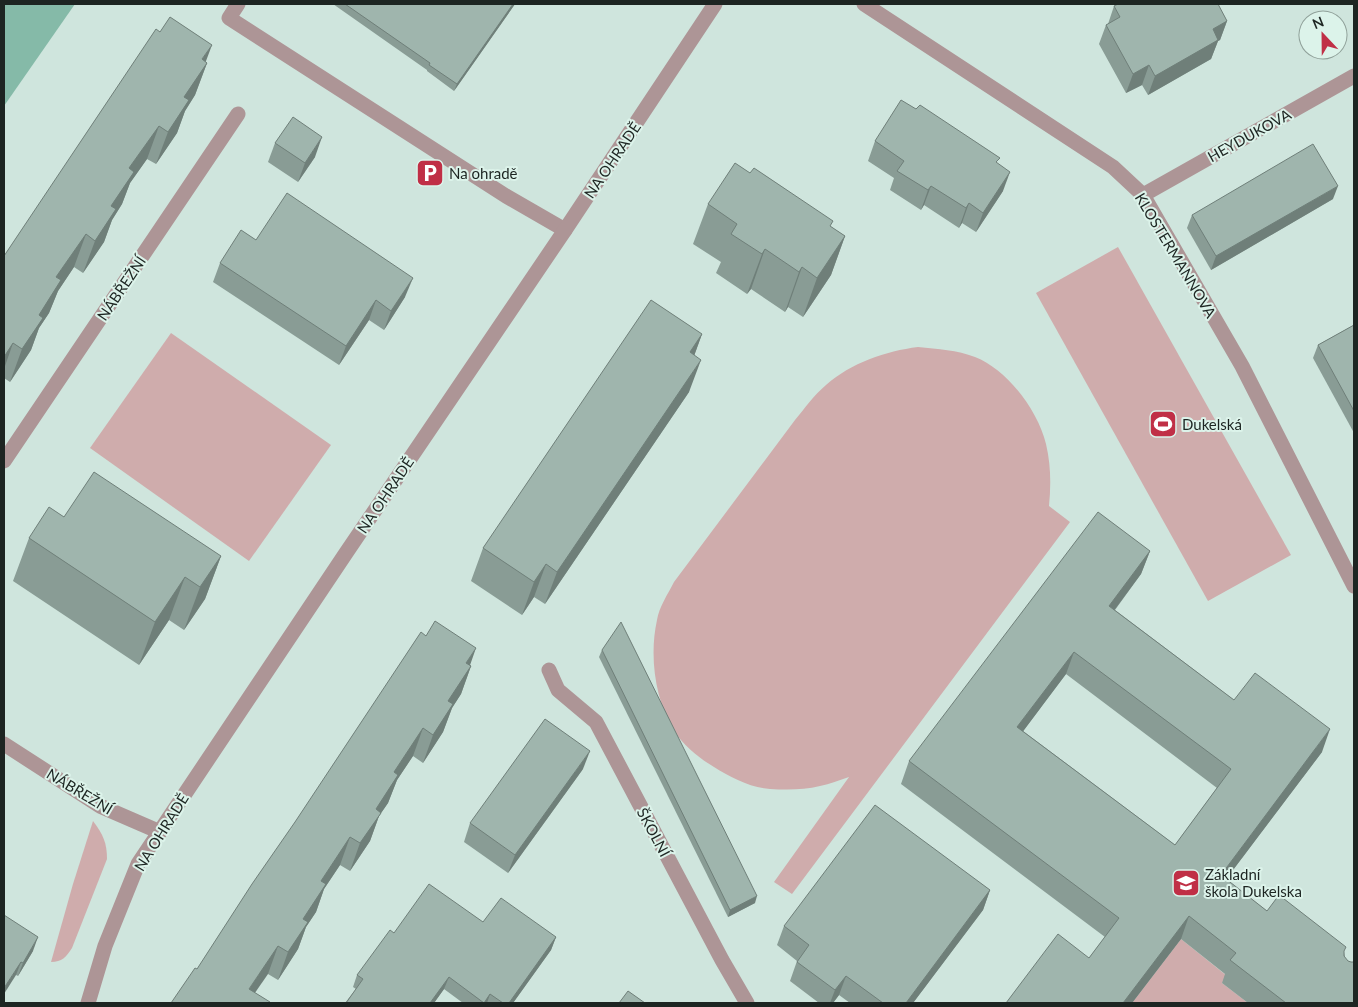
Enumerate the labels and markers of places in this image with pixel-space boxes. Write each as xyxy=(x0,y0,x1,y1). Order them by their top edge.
parking icon: Na ohradě xyxy=(415,158,445,188)
place label: Na ohradě xyxy=(449,164,518,182)
sports icon: Dukelská xyxy=(1148,409,1178,439)
place label: Dukelská xyxy=(1182,415,1242,433)
place label: Základní škola Dukelska xyxy=(1205,865,1302,900)
school or university icon: Základní škola Dukelska xyxy=(1171,868,1201,898)

